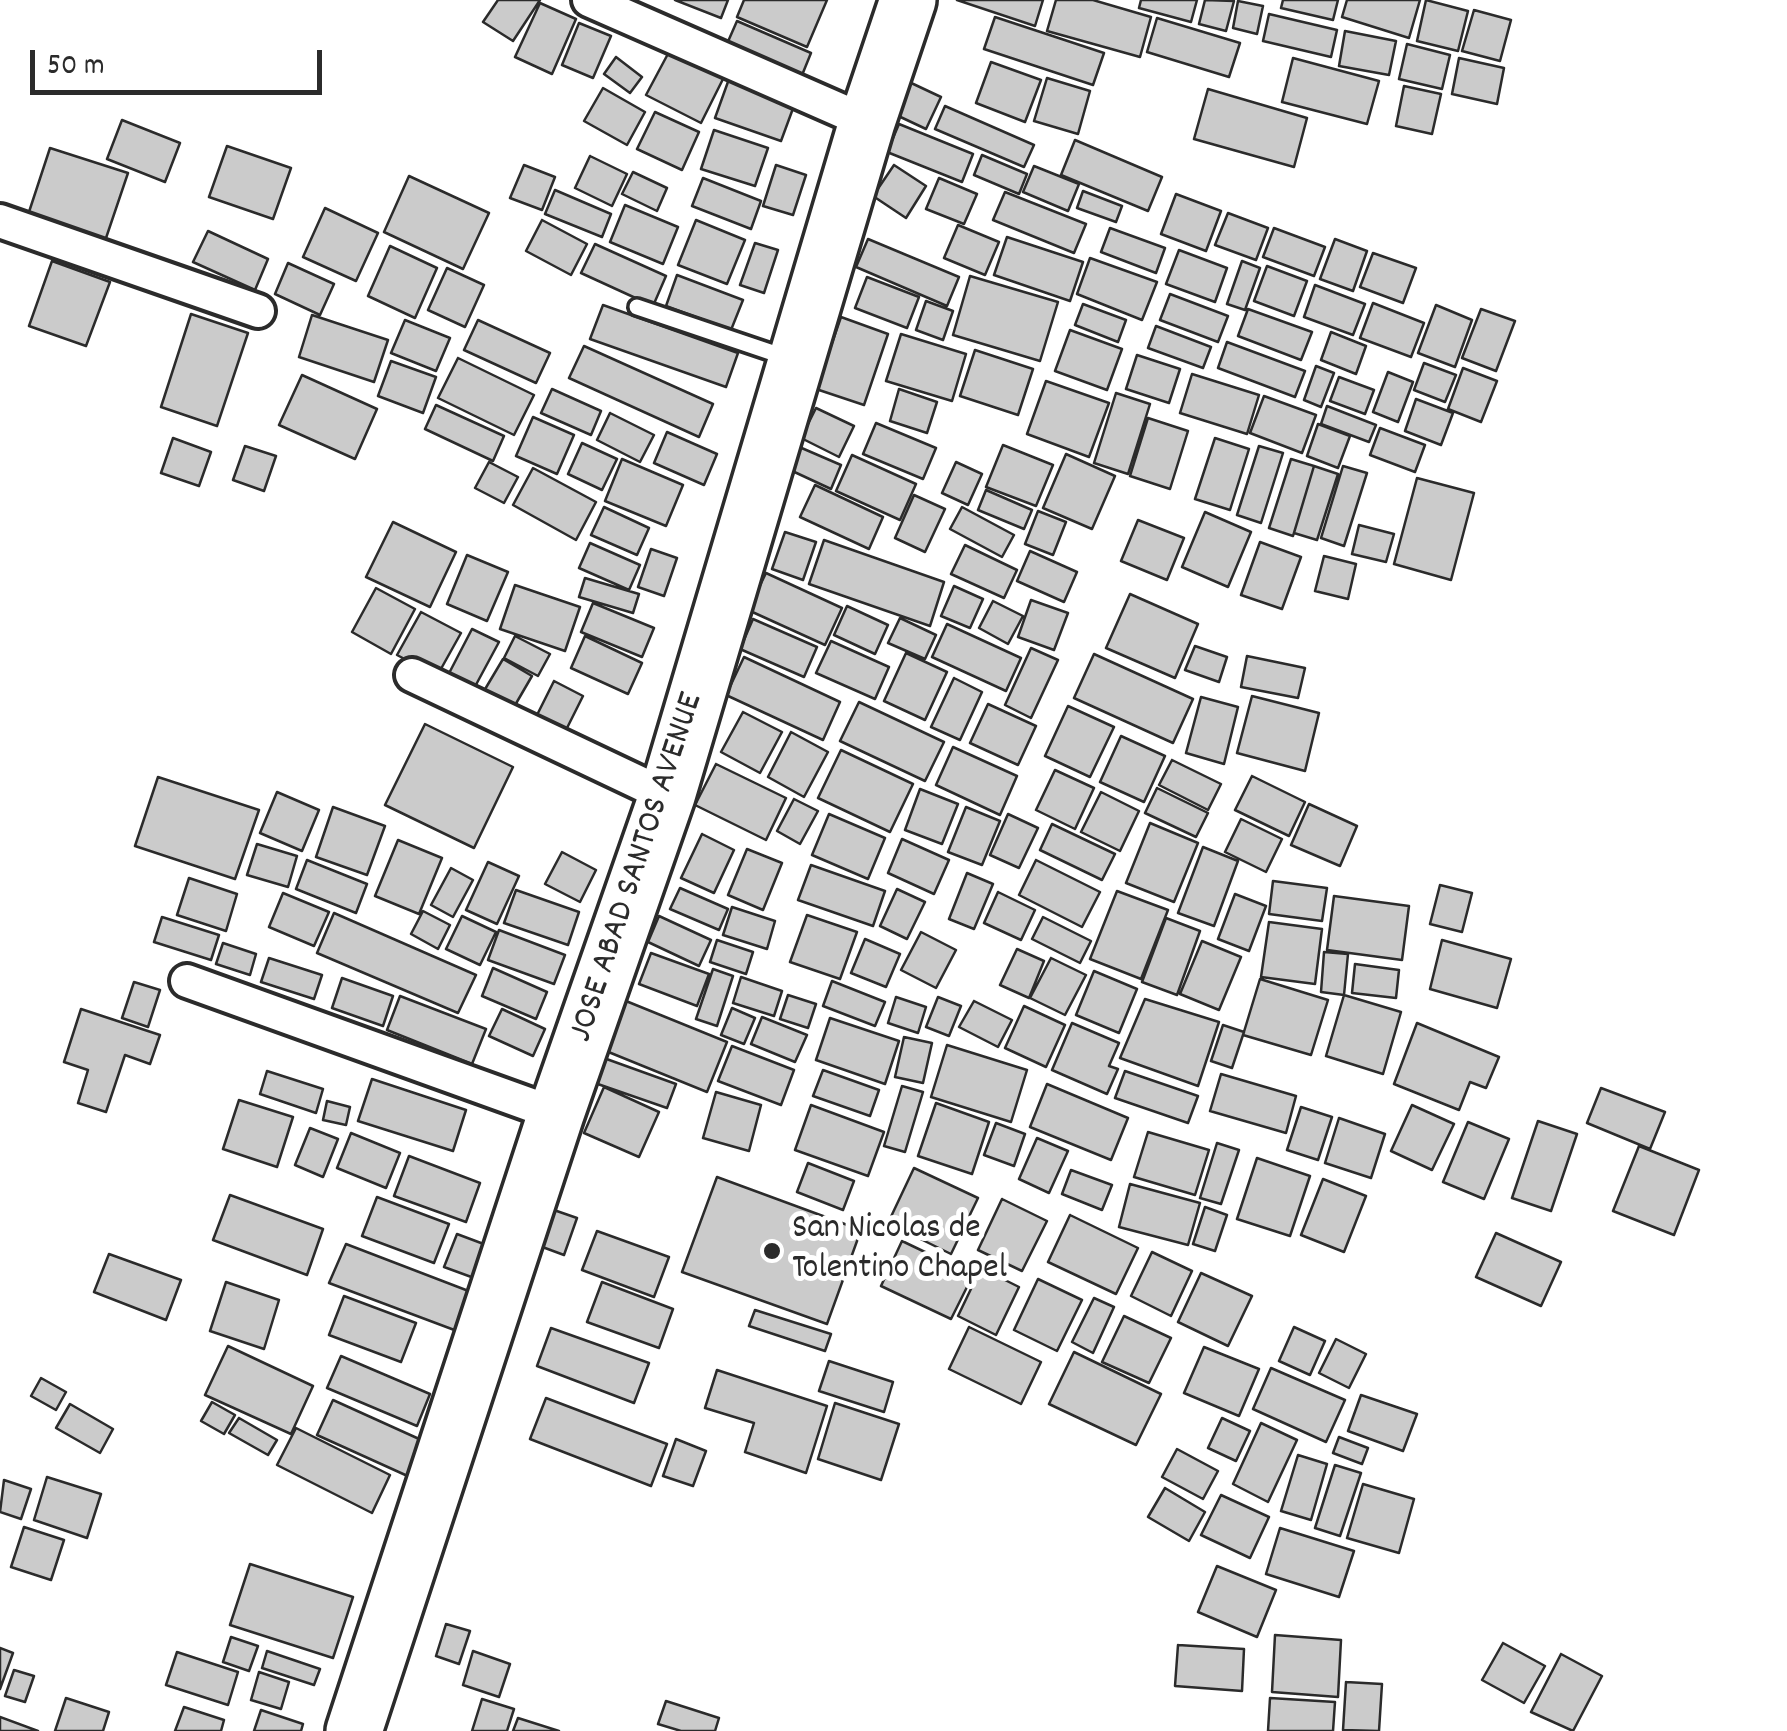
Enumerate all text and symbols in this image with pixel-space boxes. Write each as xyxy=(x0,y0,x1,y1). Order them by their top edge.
scale bar xyxy=(35,30,328,92)
text: 50 m xyxy=(47,46,105,89)
street label: JOSE ABAD SANTOS AVENUE xyxy=(563,688,715,1048)
place label: San Nicolas de Tolentino Chapel xyxy=(792,1210,1007,1292)
marker: San Nicolas de Tolentino Chapel xyxy=(761,1240,783,1262)

